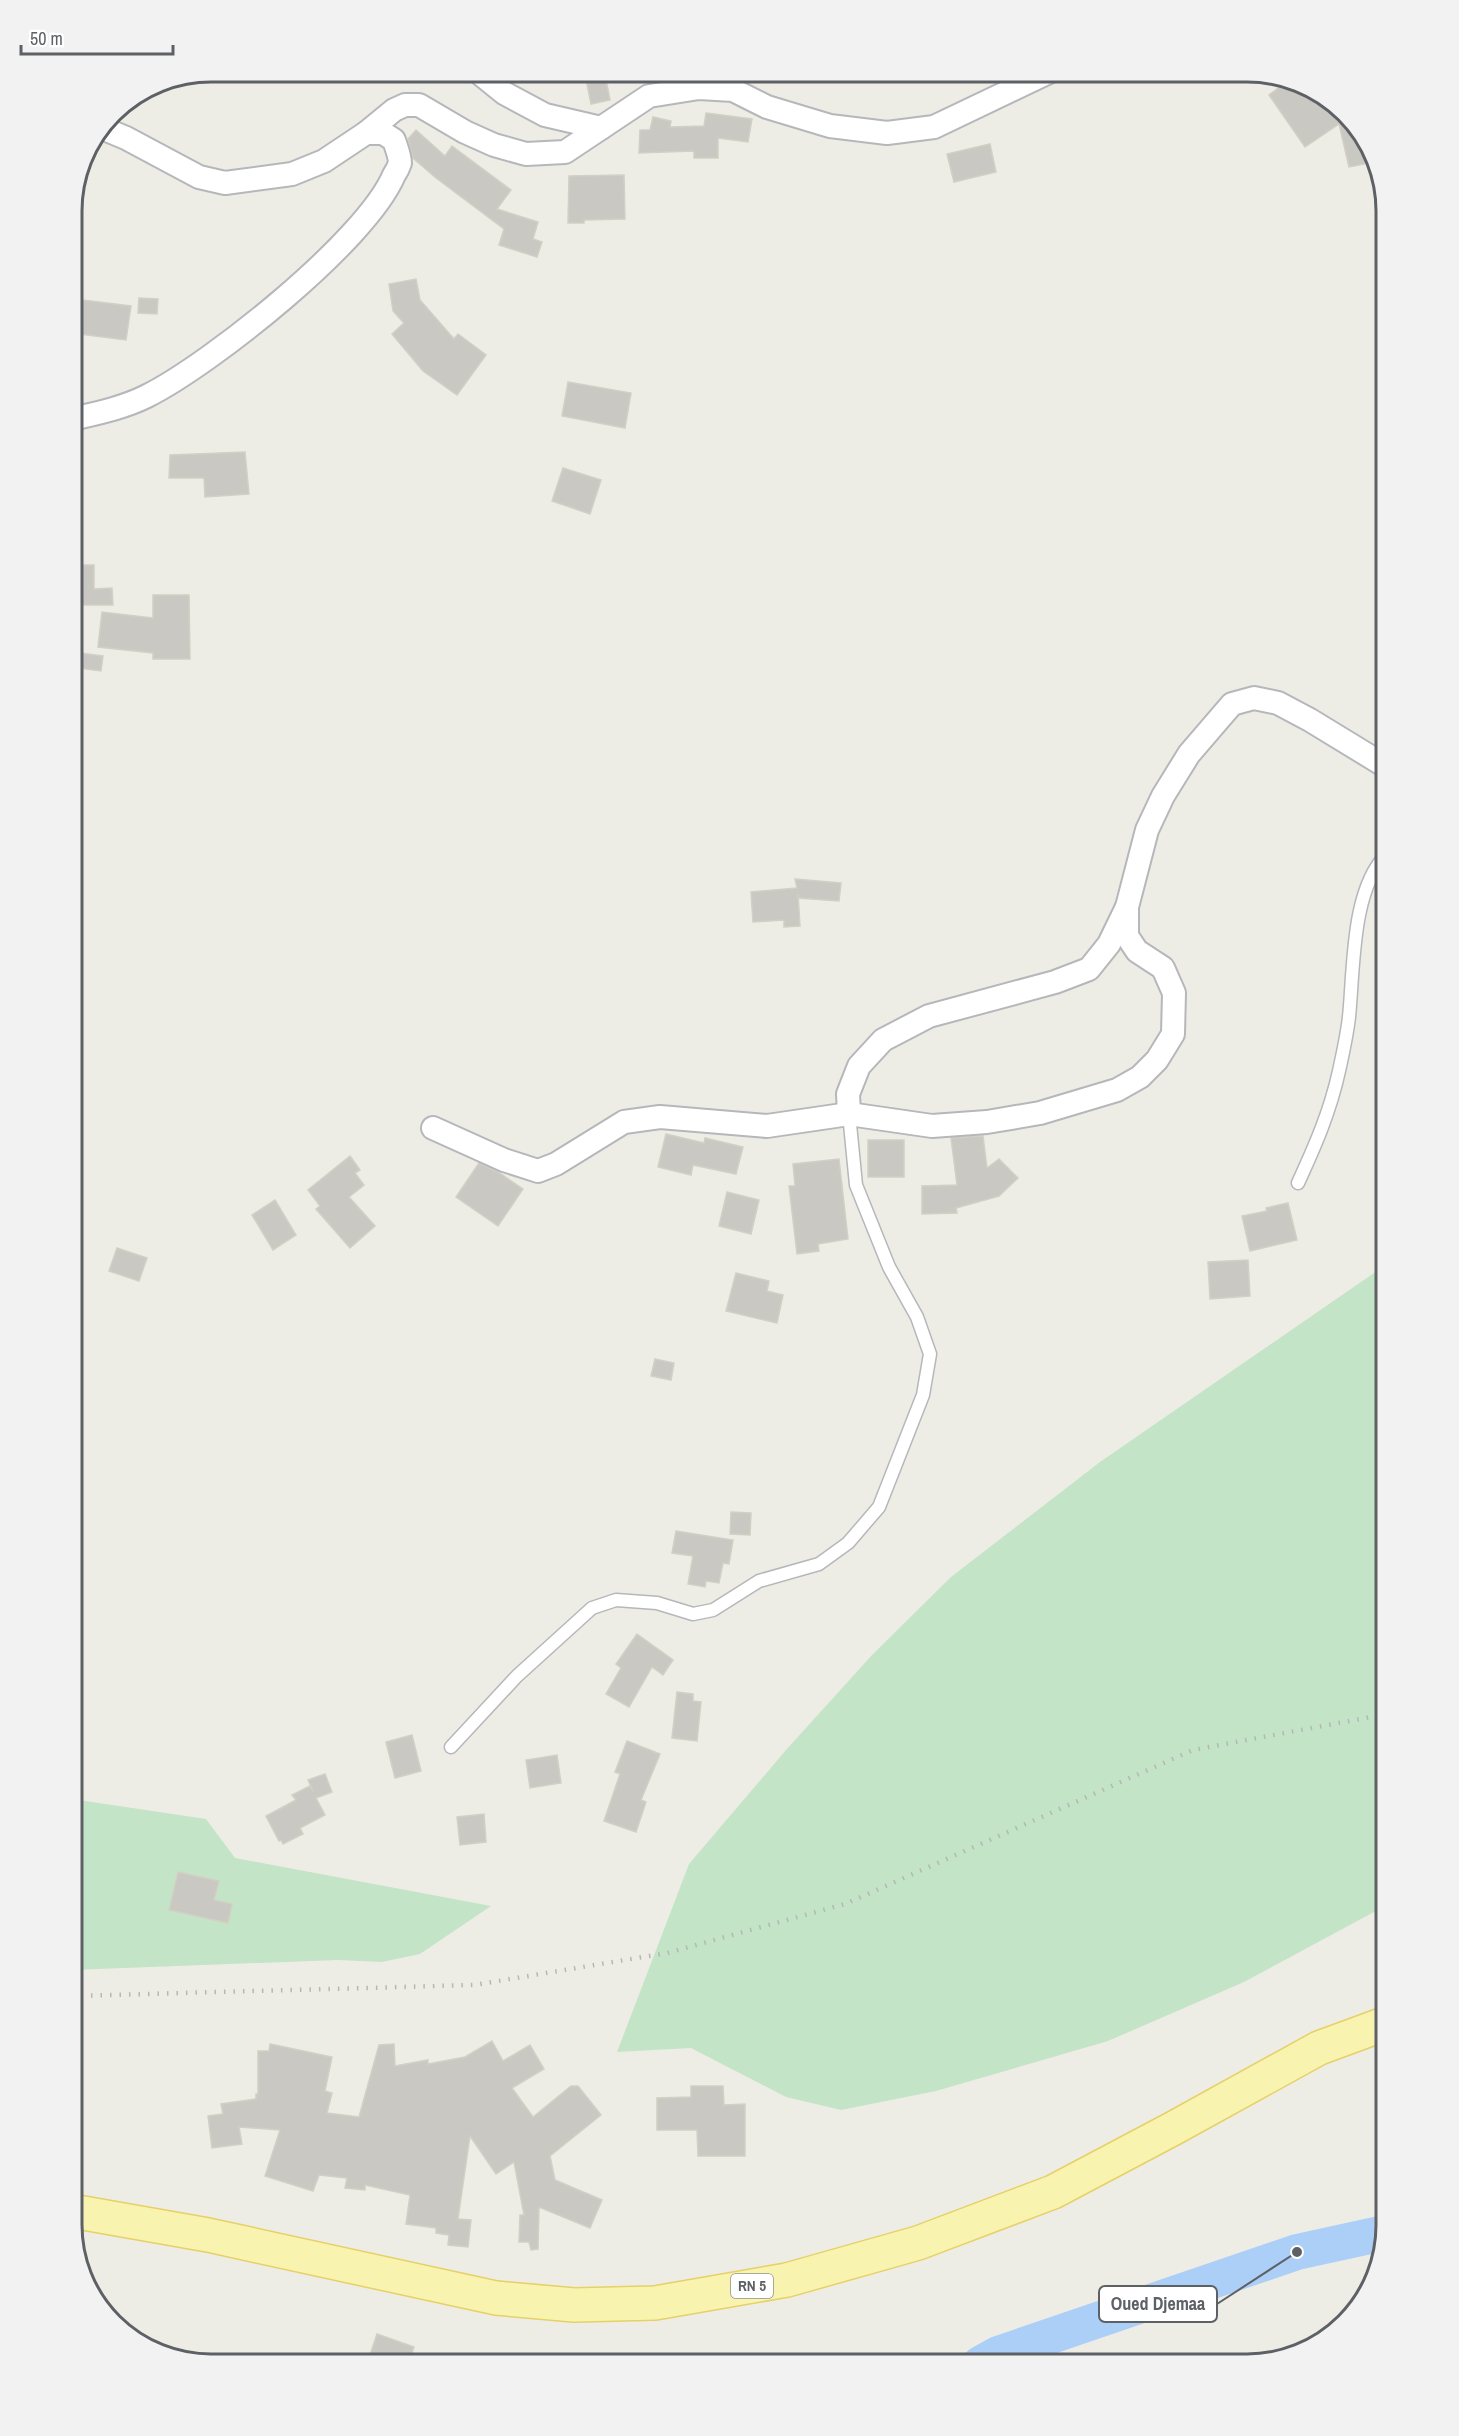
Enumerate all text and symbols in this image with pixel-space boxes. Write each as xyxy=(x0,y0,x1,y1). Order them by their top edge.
scale bar xyxy=(21,18,172,56)
text: 50 m xyxy=(30,26,63,51)
road number: RN 5 xyxy=(731,2274,773,2298)
callout: Oued Djemaa xyxy=(1099,2286,1217,2322)
text: Oued Djemaa xyxy=(1111,2291,1206,2316)

